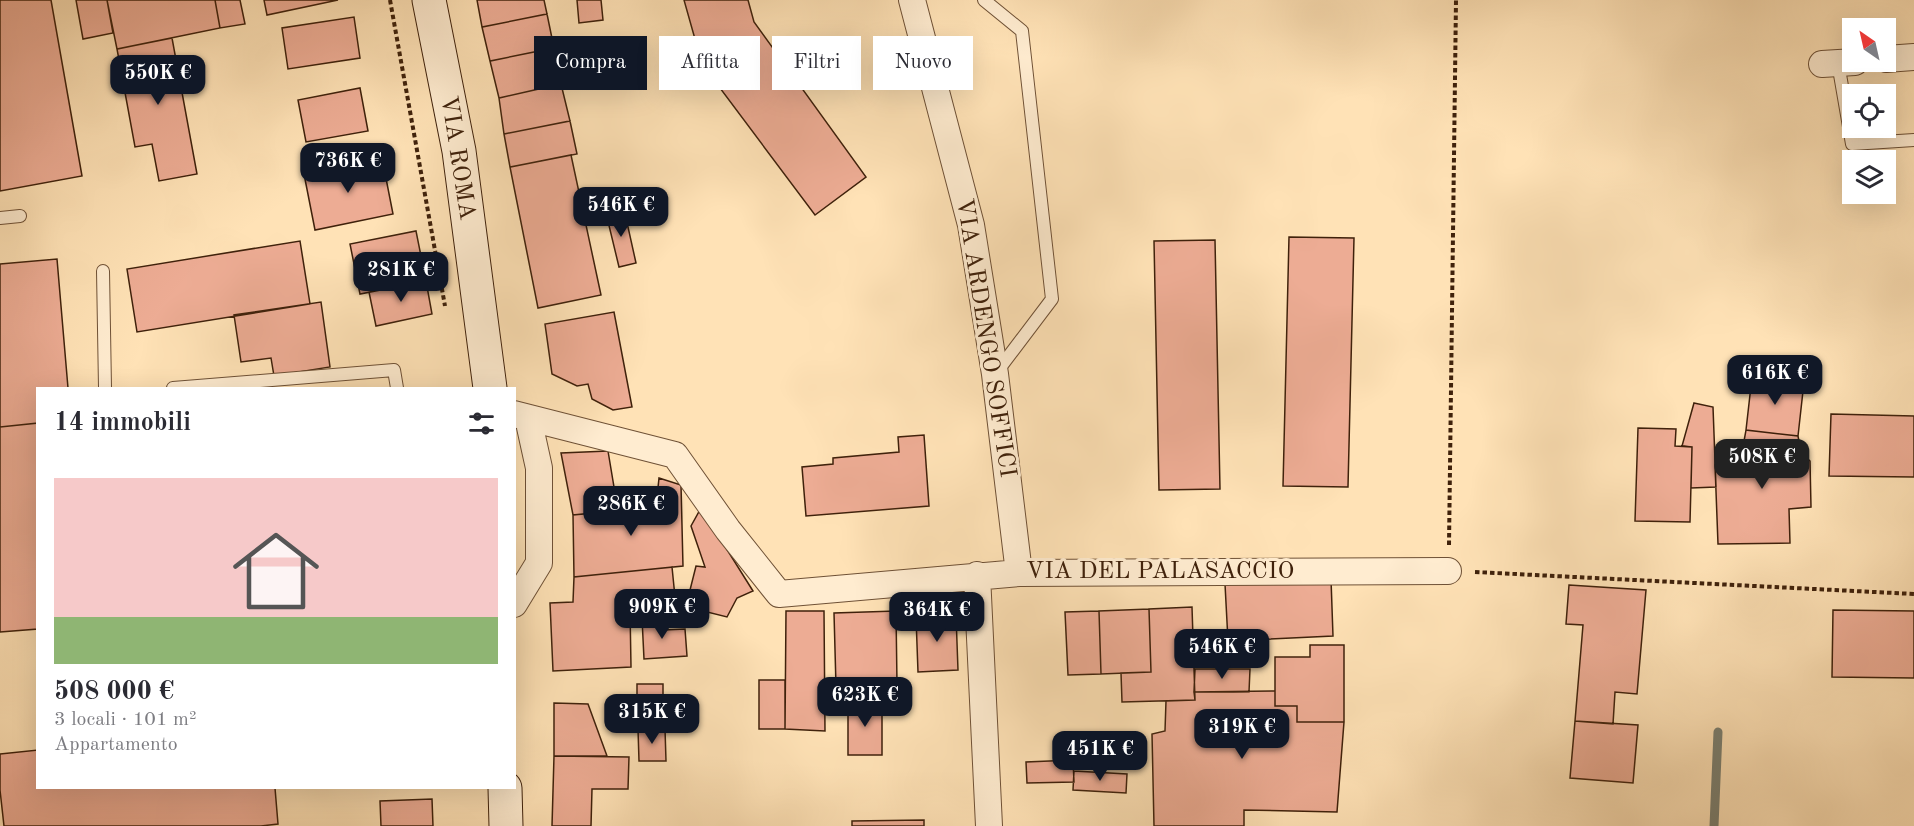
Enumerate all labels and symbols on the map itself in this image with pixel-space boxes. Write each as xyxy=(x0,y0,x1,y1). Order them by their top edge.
north arrow xyxy=(1842,18,1896,72)
pin: 550K € xyxy=(109,55,207,106)
street label: VIA ROMA xyxy=(435,94,479,222)
pin: 736K € xyxy=(299,143,397,194)
pin: 546K € xyxy=(572,187,670,238)
street label: VIA ARDENGO SOFFICI xyxy=(951,197,1019,479)
pin: 281K € xyxy=(352,252,450,303)
pin: 616K € xyxy=(1726,355,1824,406)
pin: 508K € xyxy=(1713,439,1811,490)
pin: 286K € xyxy=(582,486,680,537)
street label: VIA DEL PALASACCIO xyxy=(1026,560,1294,584)
pin: 909K € xyxy=(613,589,711,640)
pin: 364K € xyxy=(888,592,986,643)
pin: 546K € xyxy=(1173,629,1271,680)
pin: 623K € xyxy=(816,677,914,728)
pin: 315K € xyxy=(603,694,701,745)
pin: 319K € xyxy=(1193,709,1291,760)
pin: 451K € xyxy=(1051,731,1149,782)

